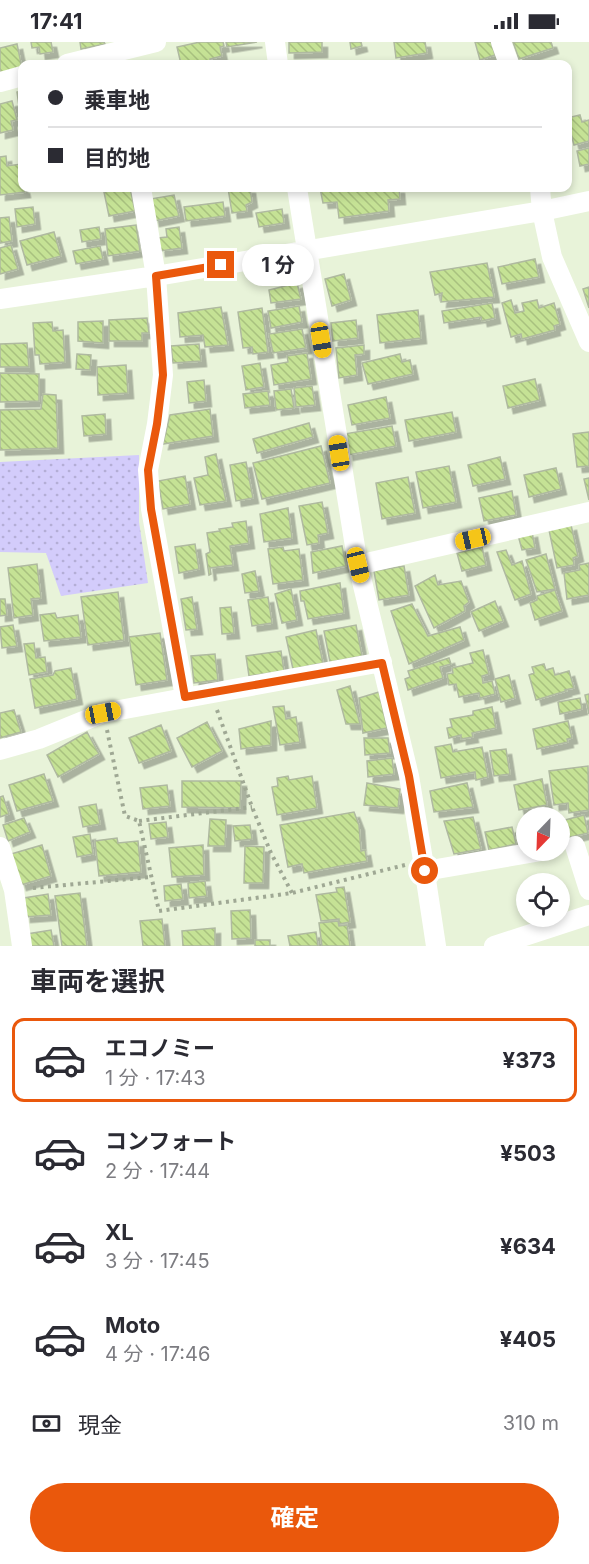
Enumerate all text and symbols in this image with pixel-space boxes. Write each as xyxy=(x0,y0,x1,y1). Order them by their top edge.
text: 17:41 xyxy=(30,8,82,34)
text: 乗車地 xyxy=(84,87,150,113)
text: 目的地 xyxy=(84,145,150,171)
callout: 1 分 xyxy=(242,244,314,286)
route end xyxy=(207,251,234,278)
text: 1 分 xyxy=(261,253,295,277)
car xyxy=(309,321,333,359)
car xyxy=(327,434,351,472)
car xyxy=(453,526,493,552)
car xyxy=(345,545,371,585)
car xyxy=(84,701,122,725)
north arrow xyxy=(516,807,570,861)
map controls xyxy=(516,807,570,927)
route start xyxy=(411,857,438,884)
button: locate xyxy=(516,873,570,927)
text: 車両を選択 xyxy=(30,965,165,998)
icon: car xyxy=(33,1033,87,1087)
text: エコノミー xyxy=(105,1035,215,1061)
text: ¥373 xyxy=(503,1047,556,1073)
text: 1 分 · 17:43 xyxy=(105,1066,206,1090)
icon: car xyxy=(33,1126,87,1180)
text: コンフォート xyxy=(105,1128,236,1154)
text: ¥503 xyxy=(500,1140,556,1166)
text: 2 分 · 17:44 xyxy=(105,1159,210,1183)
icon: car xyxy=(33,1219,87,1273)
text: XL xyxy=(105,1219,134,1245)
text: ¥634 xyxy=(500,1233,556,1259)
text: 3 分 · 17:45 xyxy=(105,1249,210,1273)
icon: car xyxy=(33,1312,87,1366)
text: Moto xyxy=(105,1312,160,1338)
text: ¥405 xyxy=(500,1326,556,1352)
text: 4 分 · 17:46 xyxy=(105,1342,210,1366)
icon: cash xyxy=(30,1407,63,1440)
text: 310 m xyxy=(503,1411,559,1435)
text: 現金 xyxy=(78,1412,122,1438)
button: 確定 xyxy=(30,1483,559,1552)

